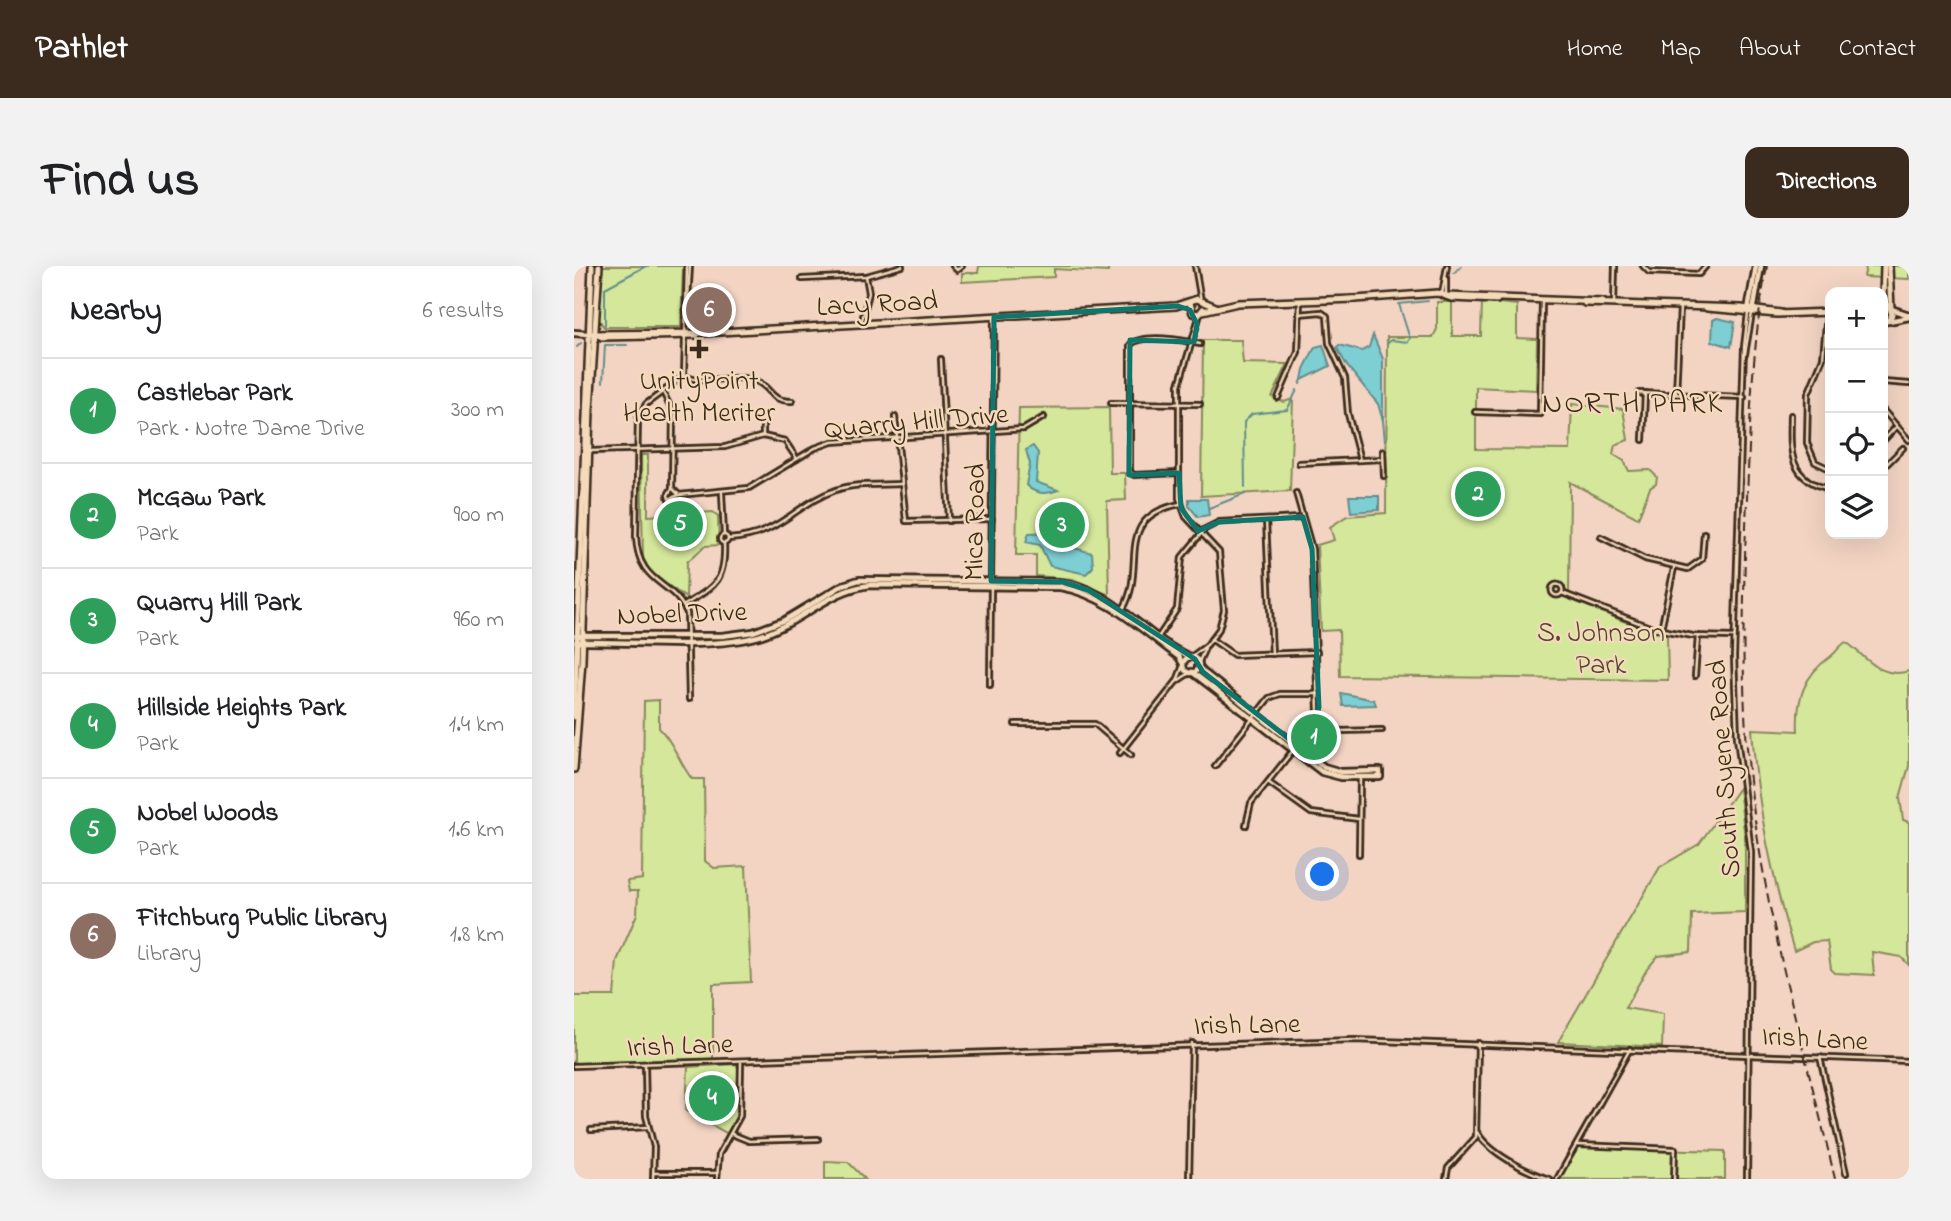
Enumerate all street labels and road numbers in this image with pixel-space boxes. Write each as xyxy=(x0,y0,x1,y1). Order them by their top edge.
street label: Lacy Road xyxy=(815,282,939,329)
street label: Quarry Hill Drive xyxy=(822,395,1011,452)
street label: Mica Road xyxy=(955,463,998,581)
street label: Nobel Drive xyxy=(616,593,748,638)
street label: South Syene Road xyxy=(1697,658,1754,879)
street label: Irish Lane xyxy=(1193,1005,1301,1048)
street label: Irish Lane xyxy=(1760,1017,1870,1064)
street label: Irish Lane xyxy=(626,1025,735,1070)

